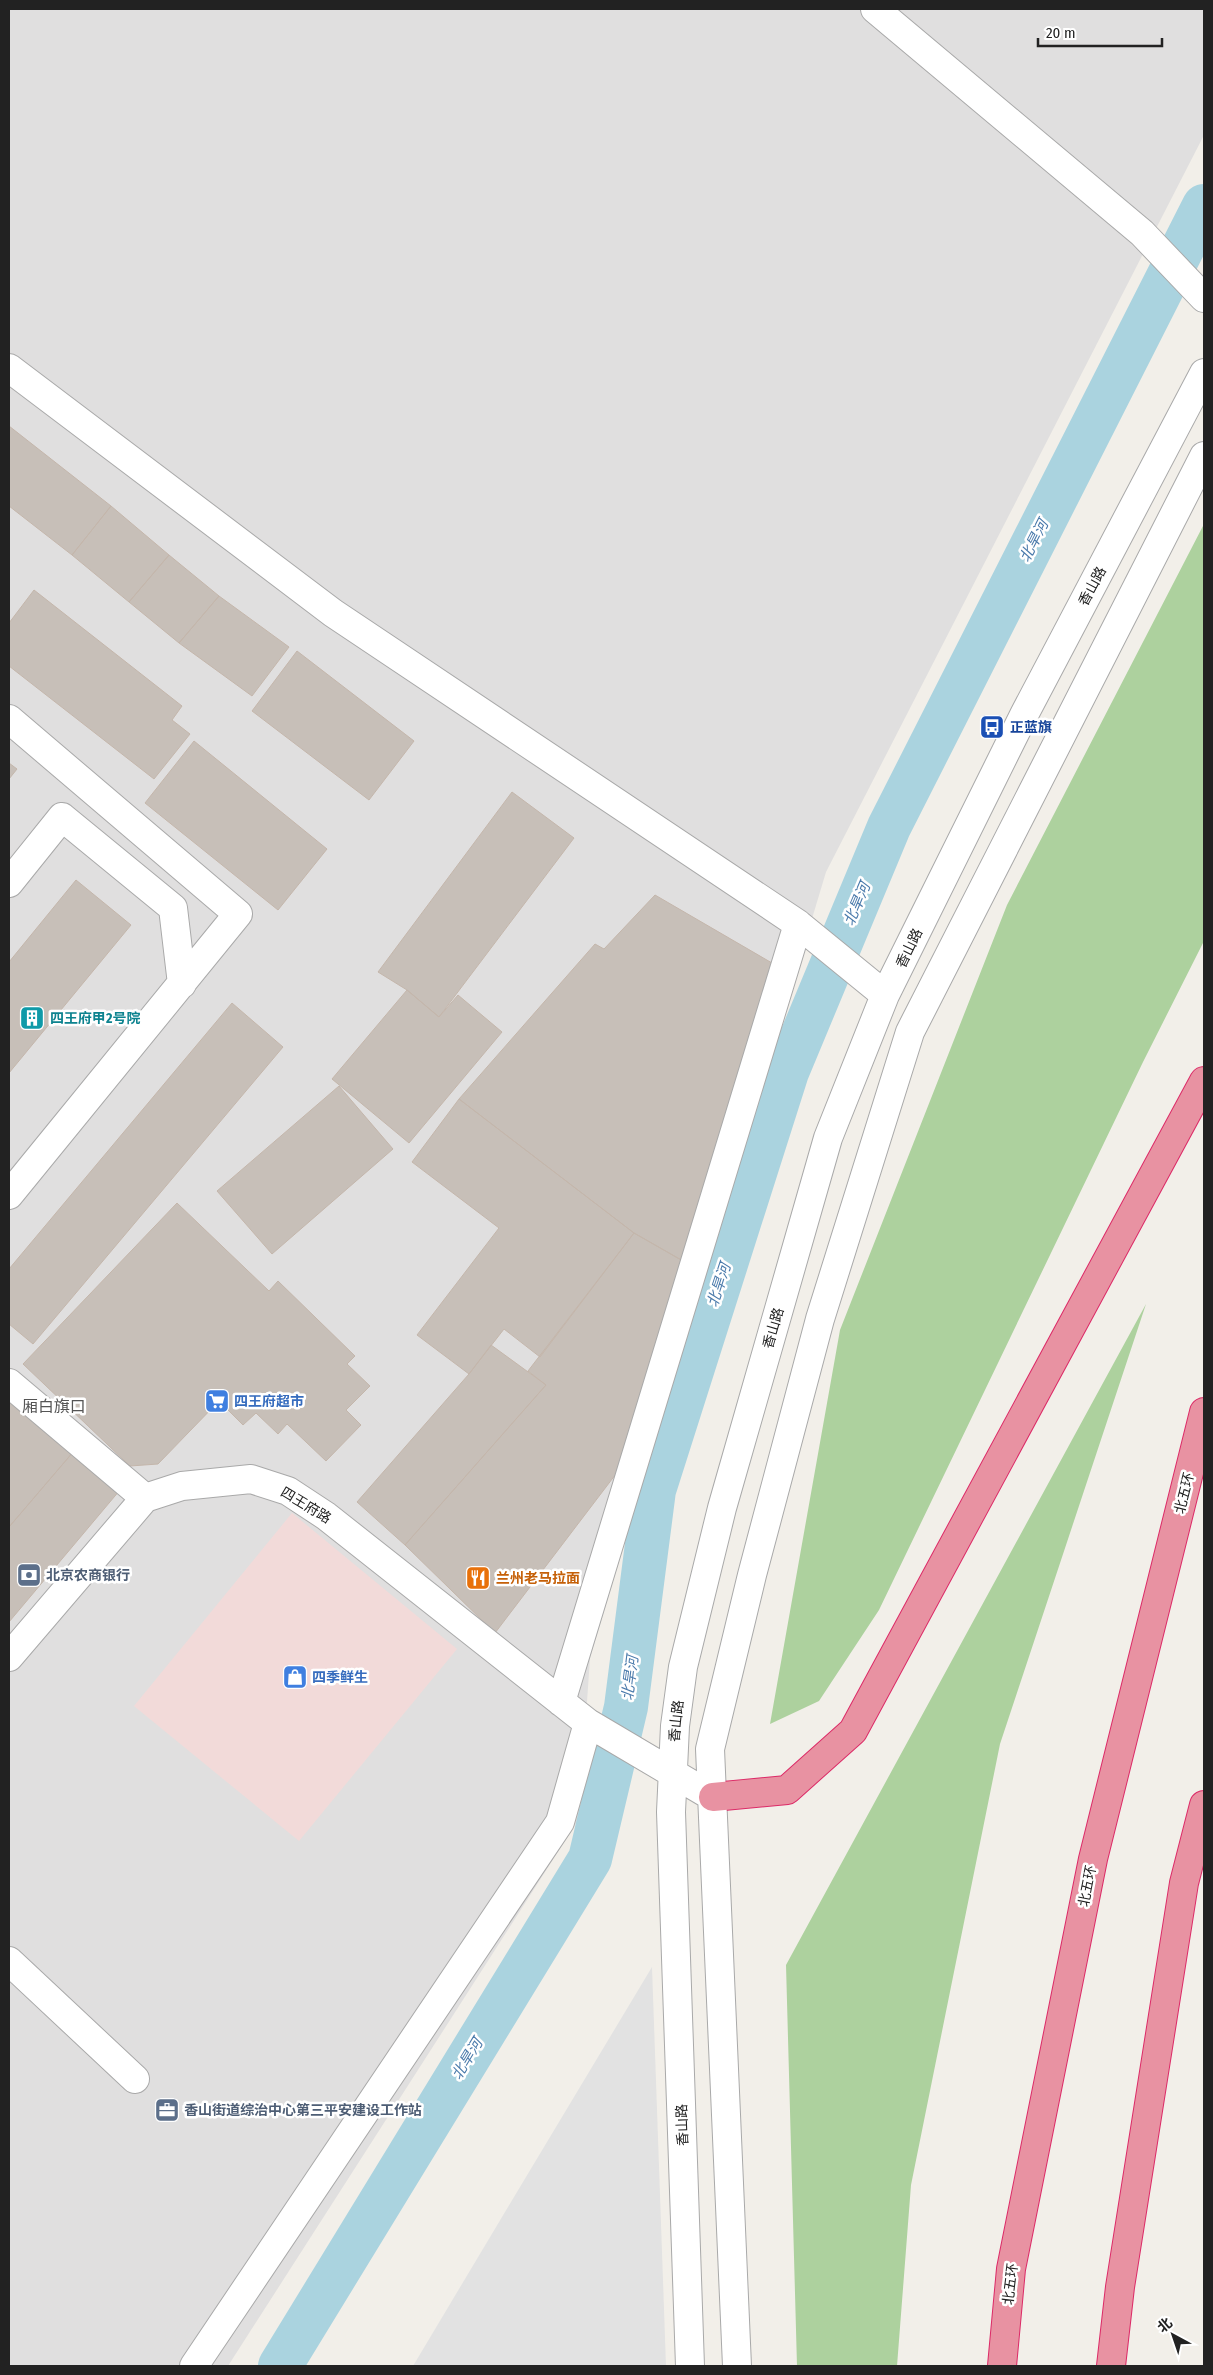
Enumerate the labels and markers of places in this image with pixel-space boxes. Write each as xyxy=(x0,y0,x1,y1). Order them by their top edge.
bus stop icon: 正蓝旗 xyxy=(979,714,1005,740)
place label: 正蓝旗 xyxy=(1010,719,1052,736)
building icon: 四王府甲2号院 xyxy=(19,1005,45,1031)
place label: 四王府甲2号院 xyxy=(50,1010,140,1027)
supermarket icon: 四王府超市 xyxy=(204,1388,230,1414)
place label: 四王府超市 xyxy=(234,1393,304,1410)
bank icon: 北京农商银行 xyxy=(16,1562,42,1588)
restaurant icon: 兰州老马拉面 xyxy=(465,1565,491,1591)
place label: 北京农商银行 xyxy=(46,1567,130,1584)
place label: 兰州老马拉面 xyxy=(496,1570,580,1587)
shop icon: 四季鲜生 xyxy=(282,1664,308,1690)
place label: 四季鲜生 xyxy=(312,1669,368,1686)
office icon: 香山街道综治中心第三平安建设工作站 xyxy=(154,2097,180,2123)
place label: 香山街道综治中心第三平安建设工作站 xyxy=(184,2102,422,2119)

